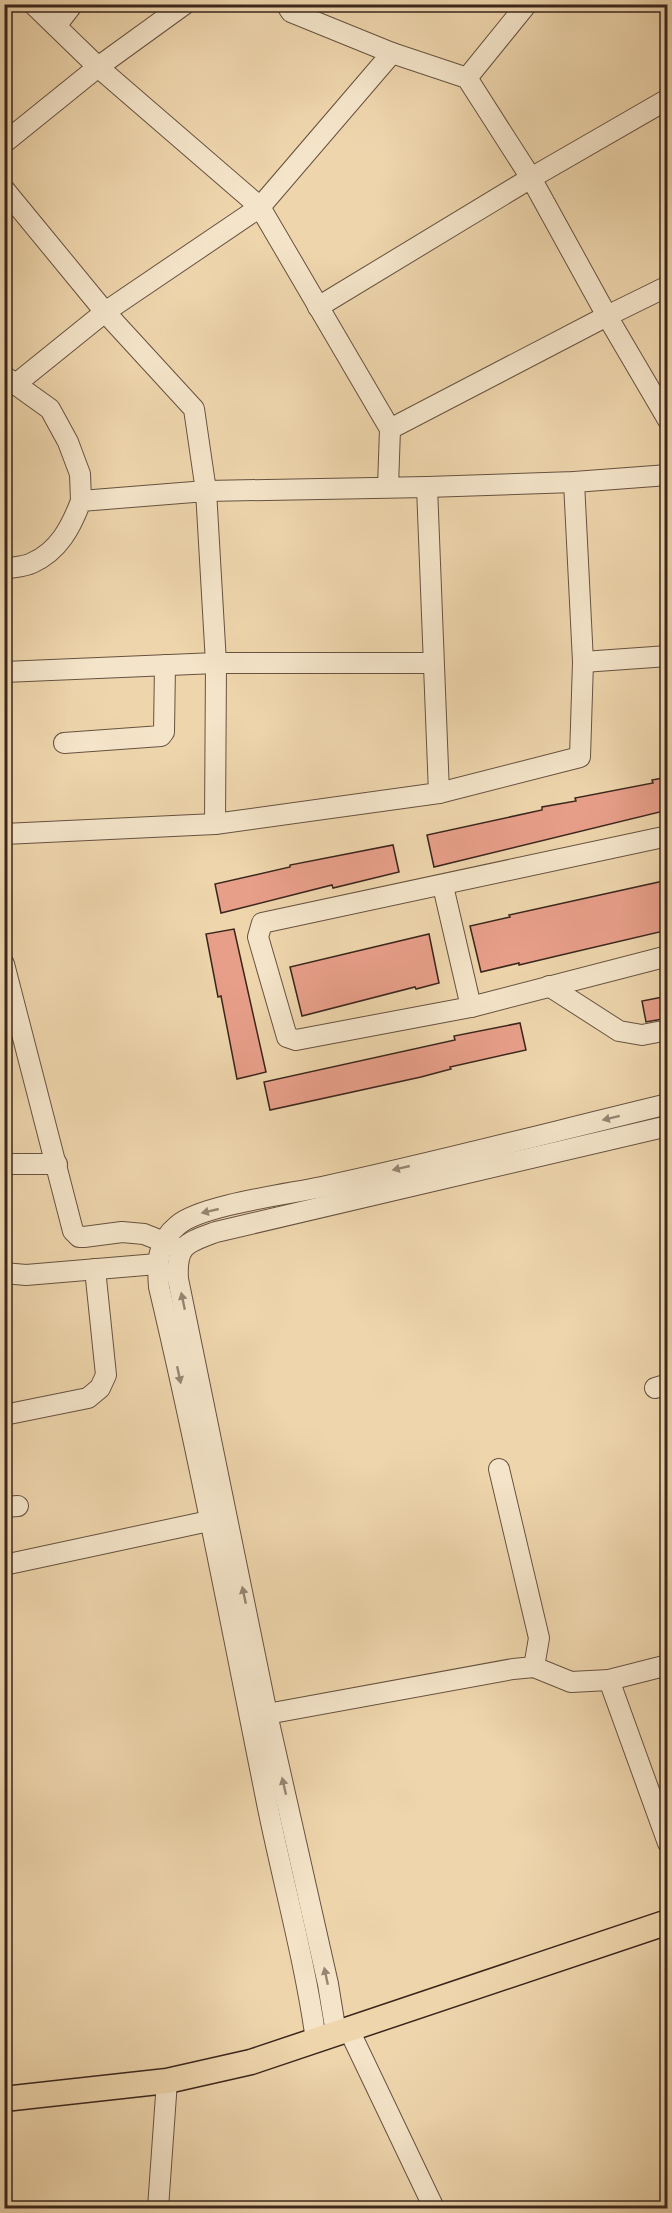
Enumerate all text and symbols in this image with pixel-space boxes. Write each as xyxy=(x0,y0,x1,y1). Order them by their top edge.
one-way arrow xyxy=(601,1113,620,1123)
one-way arrow xyxy=(391,1164,410,1174)
one-way arrow xyxy=(201,1206,219,1216)
one-way arrow xyxy=(178,1291,187,1310)
one-way arrow xyxy=(175,1366,184,1385)
one-way arrow xyxy=(239,1585,248,1604)
one-way arrow xyxy=(278,1776,288,1795)
one-way arrow xyxy=(321,1966,330,1985)

